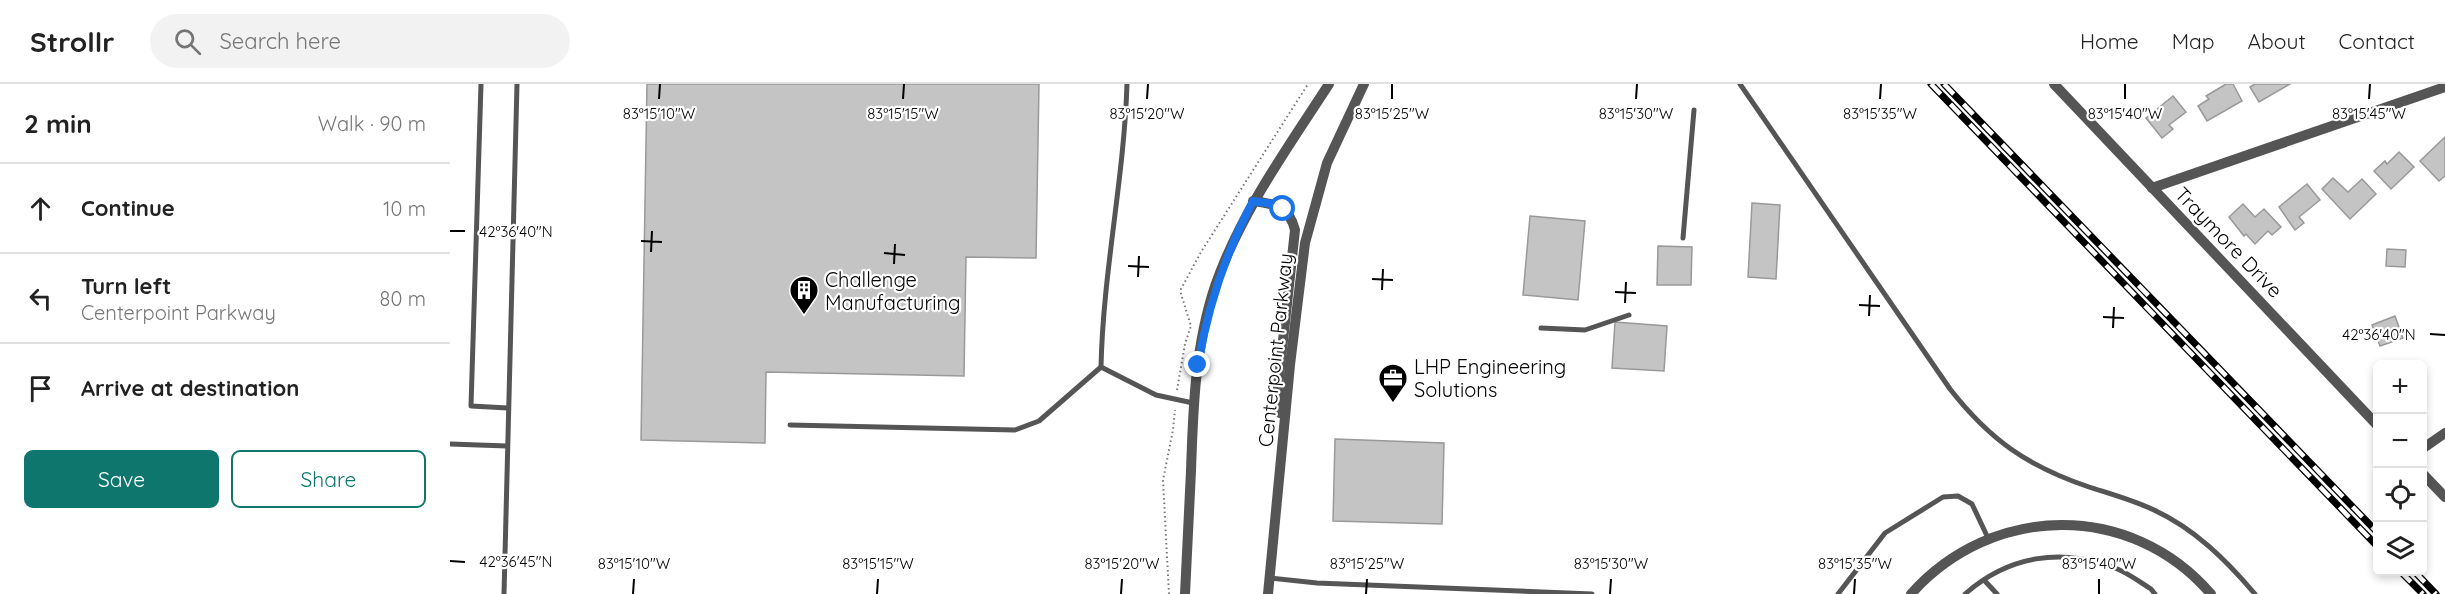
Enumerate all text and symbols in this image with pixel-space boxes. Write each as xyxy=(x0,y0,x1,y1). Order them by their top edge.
search box xyxy=(150,14,570,68)
text: Strollr xyxy=(30,24,114,59)
icon: search xyxy=(171,25,204,58)
text: Search here xyxy=(219,27,341,55)
text: Home xyxy=(2080,28,2139,54)
text: Map xyxy=(2172,28,2215,54)
text: About xyxy=(2248,28,2306,54)
text: Contact xyxy=(2339,28,2415,54)
text: 83°15'10"W xyxy=(623,104,696,123)
text: 83°15'15"W xyxy=(867,104,939,123)
text: 83°15'20"W xyxy=(1109,104,1185,123)
text: 83°15'25"W xyxy=(1355,104,1430,123)
text: 83°15'30"W xyxy=(1599,104,1674,123)
text: 83°15'35"W xyxy=(1843,104,1917,123)
text: 83°15'40"W xyxy=(2088,104,2163,123)
text: 83°15'45"W xyxy=(2332,104,2406,123)
text: 2 min xyxy=(24,107,92,140)
text: Walk · 90 m xyxy=(318,111,426,136)
street label: Traymore Drive xyxy=(2170,181,2288,303)
icon: ahead xyxy=(24,192,57,225)
text: Continue xyxy=(81,194,175,222)
route start xyxy=(1269,195,1295,221)
text: 10 m xyxy=(383,196,426,221)
text: 42°36'40"N xyxy=(479,222,553,241)
street label: Centerpoint Parkway xyxy=(1252,252,1298,448)
place label: Challenge Manufacturing xyxy=(825,267,960,315)
text: Turn left xyxy=(81,272,171,300)
building icon: Challenge Manufacturing xyxy=(788,274,820,316)
icon: left xyxy=(24,282,57,315)
text: 80 m xyxy=(380,286,426,311)
text: Centerpoint Parkway xyxy=(81,300,276,325)
text: 42°36'40"N xyxy=(2342,325,2416,344)
route end xyxy=(1184,351,1210,377)
place label: LHP Engineering Solutions xyxy=(1414,354,1566,402)
map controls xyxy=(2373,360,2427,576)
button: + xyxy=(2373,360,2427,414)
office icon: LHP Engineering Solutions xyxy=(1377,362,1409,404)
icon: arrive xyxy=(24,372,57,405)
text: Arrive at destination xyxy=(81,374,299,402)
button: − xyxy=(2373,414,2427,468)
button: Save xyxy=(24,450,219,508)
button: Share xyxy=(231,450,426,508)
button: locate xyxy=(2373,468,2427,522)
button: layers xyxy=(2373,522,2427,576)
text: 42°36'45"N xyxy=(480,552,552,571)
text: 83°15'10"W xyxy=(598,554,671,573)
text: 83°15'15"W xyxy=(842,554,914,573)
text: 83°15'20"W xyxy=(1084,554,1160,573)
text: 83°15'25"W xyxy=(1330,554,1405,573)
text: 83°15'30"W xyxy=(1574,554,1649,573)
text: 83°15'35"W xyxy=(1818,554,1892,573)
text: 83°15'40"W xyxy=(2062,554,2137,573)

